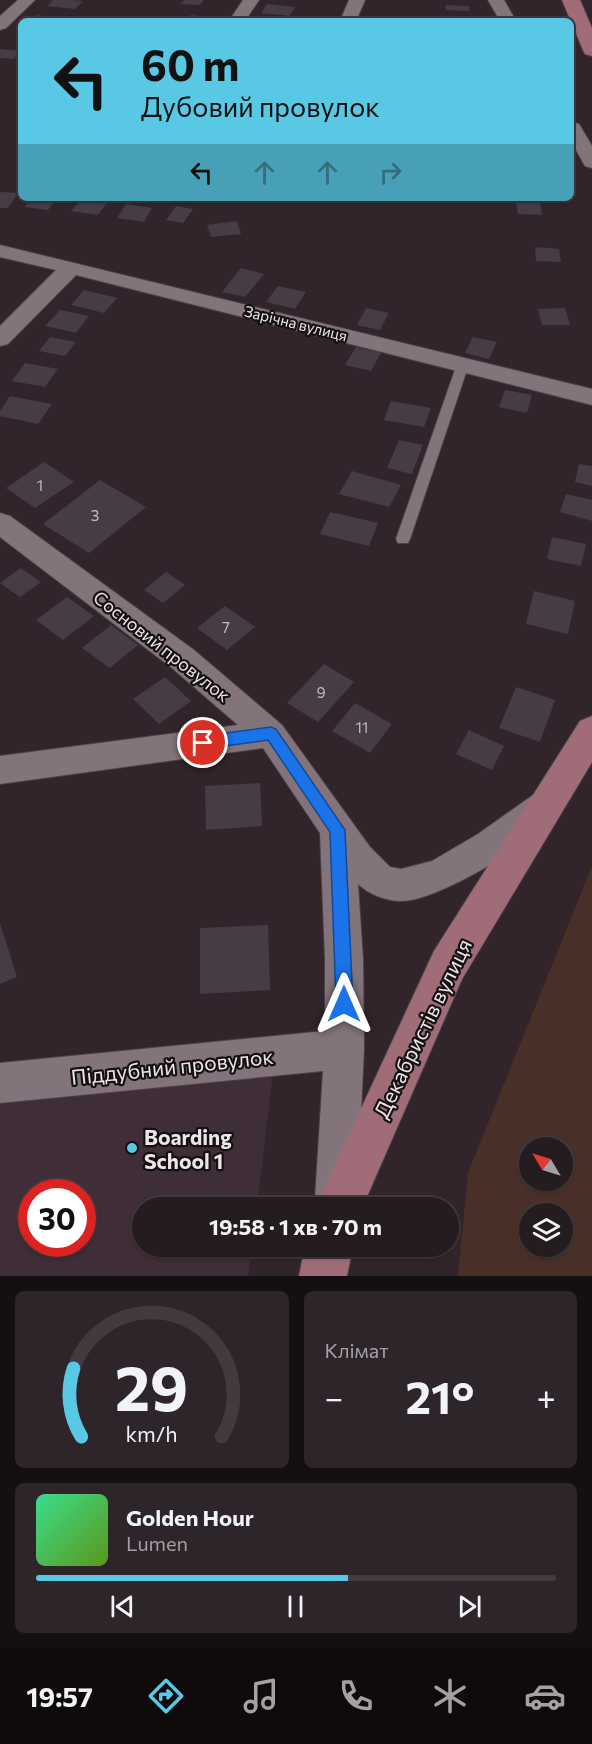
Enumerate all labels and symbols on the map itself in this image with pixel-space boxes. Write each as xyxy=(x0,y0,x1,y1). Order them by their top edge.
street label: Зарічна вулиця xyxy=(243,302,349,344)
house number: 1 xyxy=(37,476,43,494)
house number: 3 xyxy=(91,506,99,524)
street label: Сосновий провулок xyxy=(89,586,235,706)
house number: 7 xyxy=(222,618,230,636)
house number: 9 xyxy=(316,683,326,701)
pin xyxy=(177,717,228,768)
house number: 11 xyxy=(356,718,368,736)
street label: Декабристів вулиця xyxy=(368,934,476,1122)
position arrow xyxy=(312,972,376,1036)
street label: Піддубний провулок xyxy=(69,1043,275,1089)
place label: Boarding School 1 xyxy=(144,1124,232,1173)
north arrow xyxy=(519,1137,573,1191)
marker: Boarding School 1 xyxy=(125,1141,139,1155)
speed limit sign: 30 xyxy=(18,1179,96,1257)

